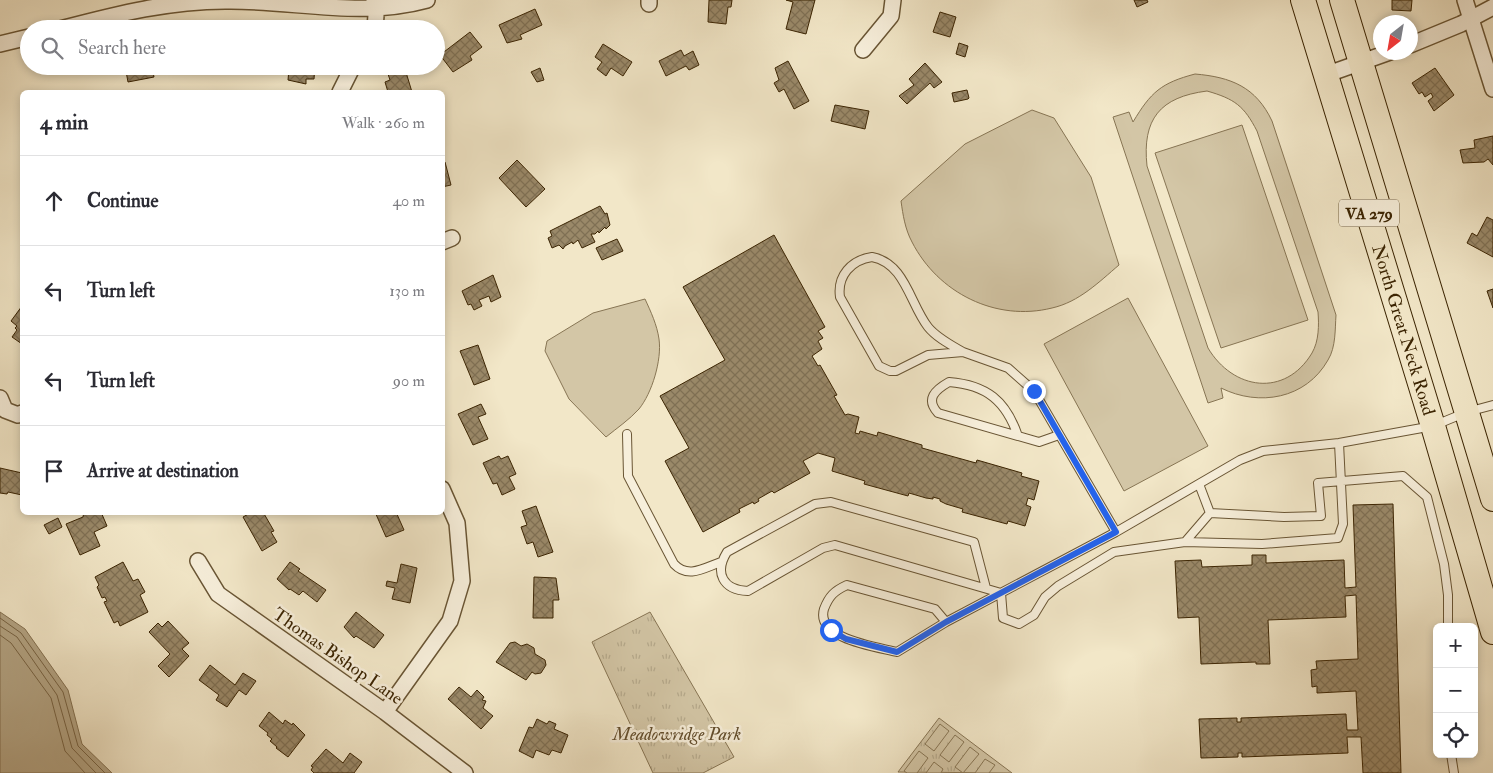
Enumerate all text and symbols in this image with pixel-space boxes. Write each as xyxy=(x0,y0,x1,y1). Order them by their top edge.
north arrow xyxy=(1373,15,1418,60)
search box xyxy=(20,20,445,75)
icon: search xyxy=(38,34,66,62)
text: Search here xyxy=(78,36,166,60)
text: 4 min xyxy=(40,109,88,136)
text: Walk · 260 m xyxy=(342,113,425,133)
icon: ahead xyxy=(40,187,68,215)
text: Continue xyxy=(87,189,158,213)
text: 40 m xyxy=(392,191,425,211)
road number: VA 279 xyxy=(1339,200,1399,227)
street label: North Great Neck Road xyxy=(1366,242,1440,418)
icon: left xyxy=(40,277,68,305)
text: Turn left xyxy=(87,279,155,303)
text: 130 m xyxy=(389,281,425,301)
icon: left xyxy=(40,367,68,395)
text: Turn left xyxy=(87,369,155,393)
text: 90 m xyxy=(393,371,425,391)
route end xyxy=(1023,380,1046,403)
icon: arrive xyxy=(40,457,68,485)
text: Arrive at destination xyxy=(87,459,239,483)
street label: Thomas Bishop Lane xyxy=(268,603,408,710)
route start xyxy=(820,619,843,642)
map controls xyxy=(1433,623,1478,758)
button: + xyxy=(1433,623,1478,668)
button: − xyxy=(1433,668,1478,713)
button: locate xyxy=(1433,713,1478,758)
park label: Meadowridge Park xyxy=(612,723,741,746)

